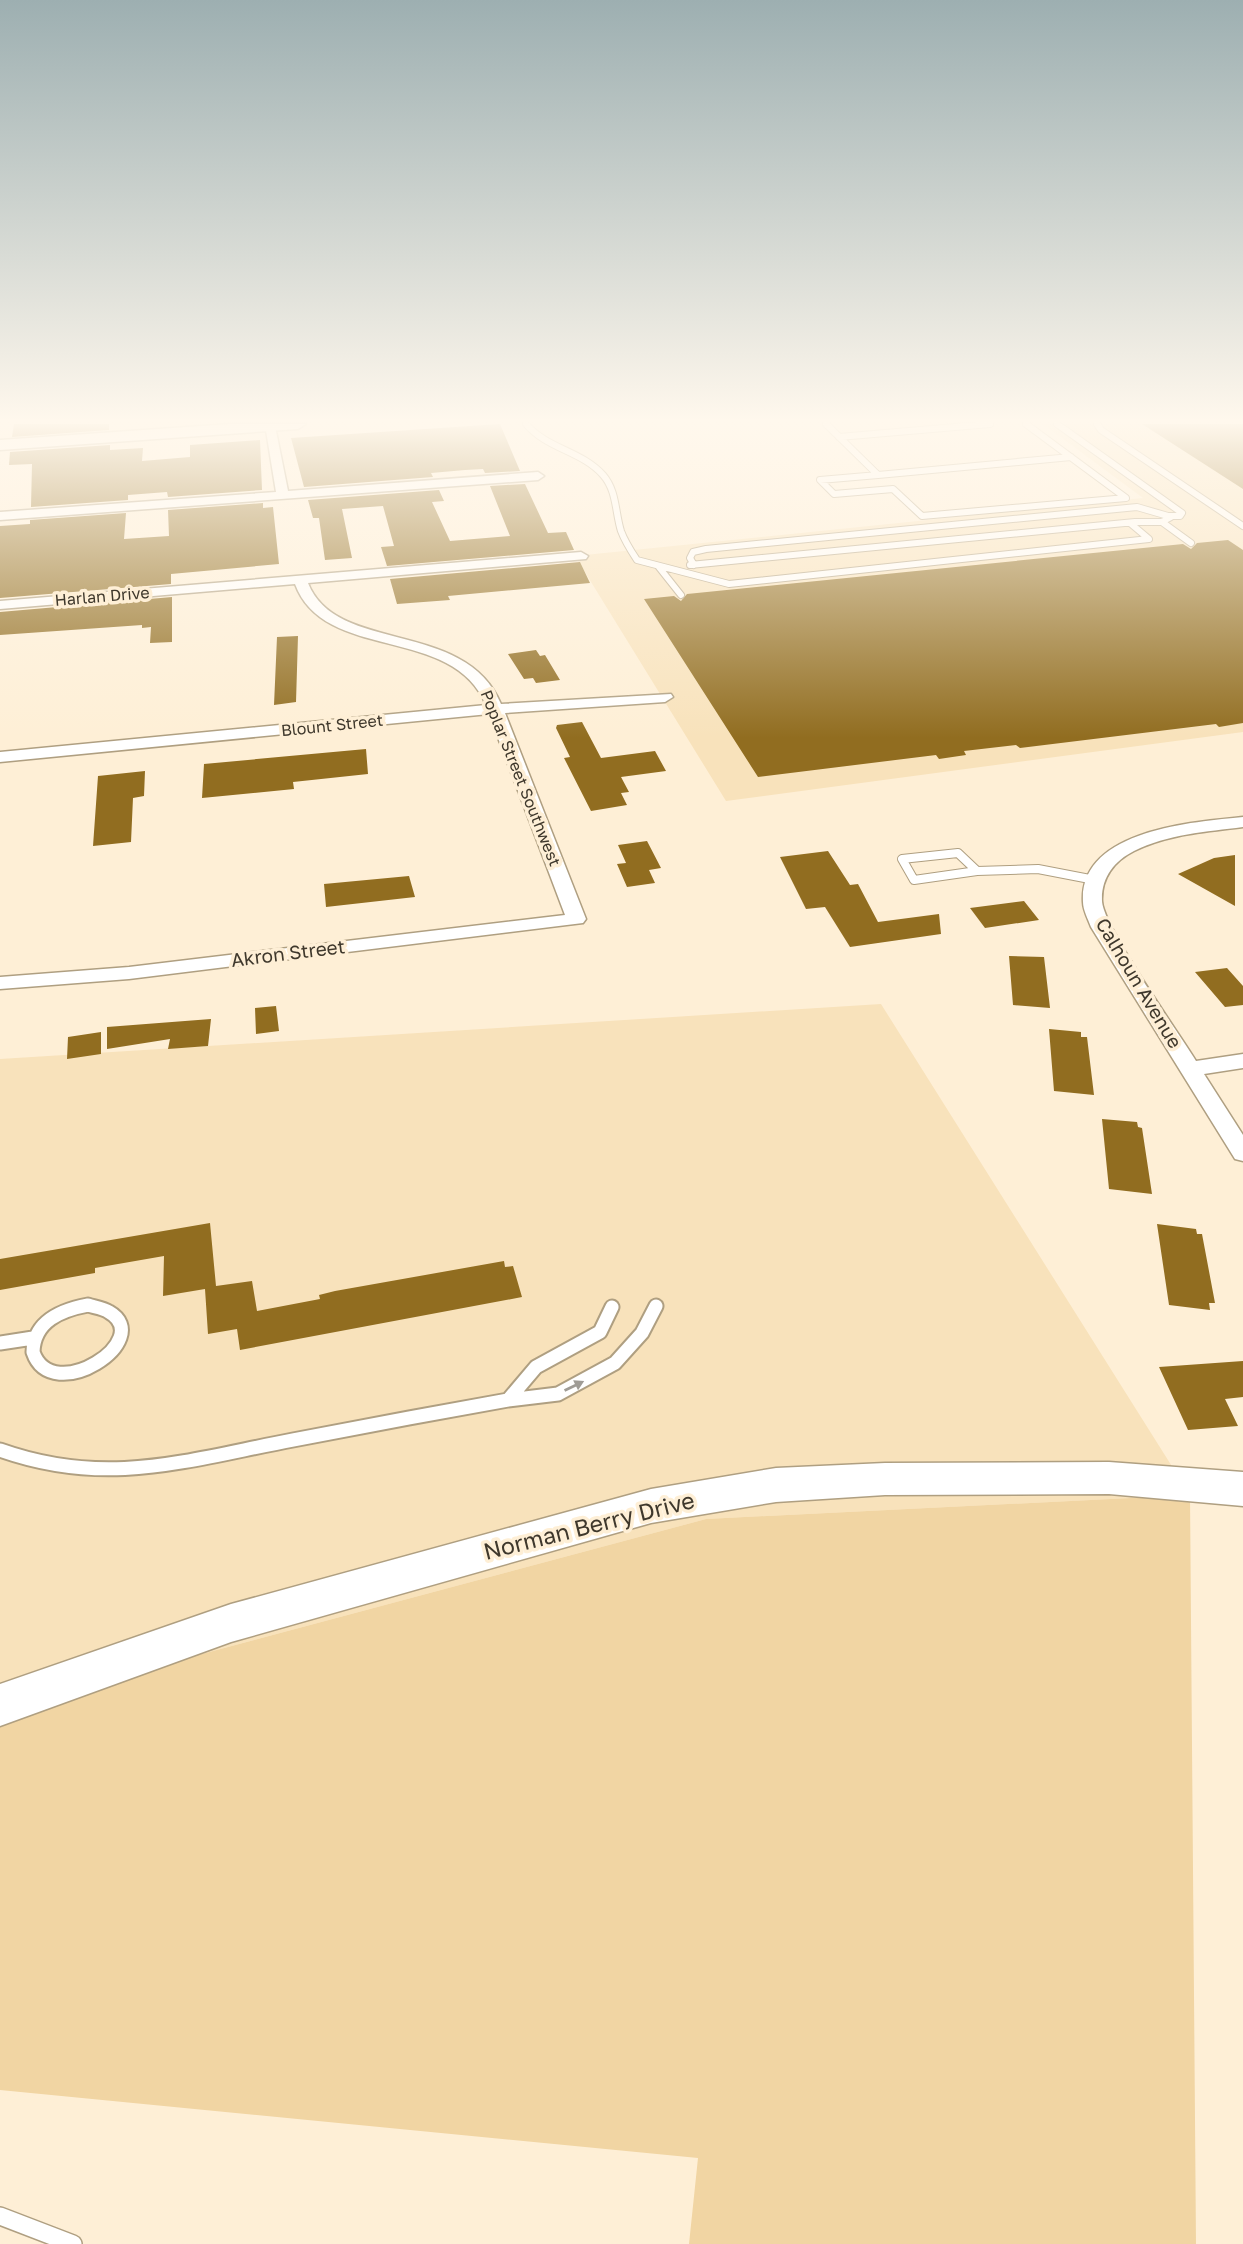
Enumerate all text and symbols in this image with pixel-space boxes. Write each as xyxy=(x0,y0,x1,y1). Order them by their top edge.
street label: Harlan Drive xyxy=(54,582,150,610)
street label: Poplar Street Southwest xyxy=(476,687,566,869)
street label: Blount Street xyxy=(280,710,384,740)
street label: Calhoun Avenue xyxy=(1092,913,1187,1052)
street label: Akron Street xyxy=(230,934,346,971)
one-way arrow xyxy=(564,1381,584,1392)
street label: Norman Berry Drive xyxy=(480,1485,697,1565)

